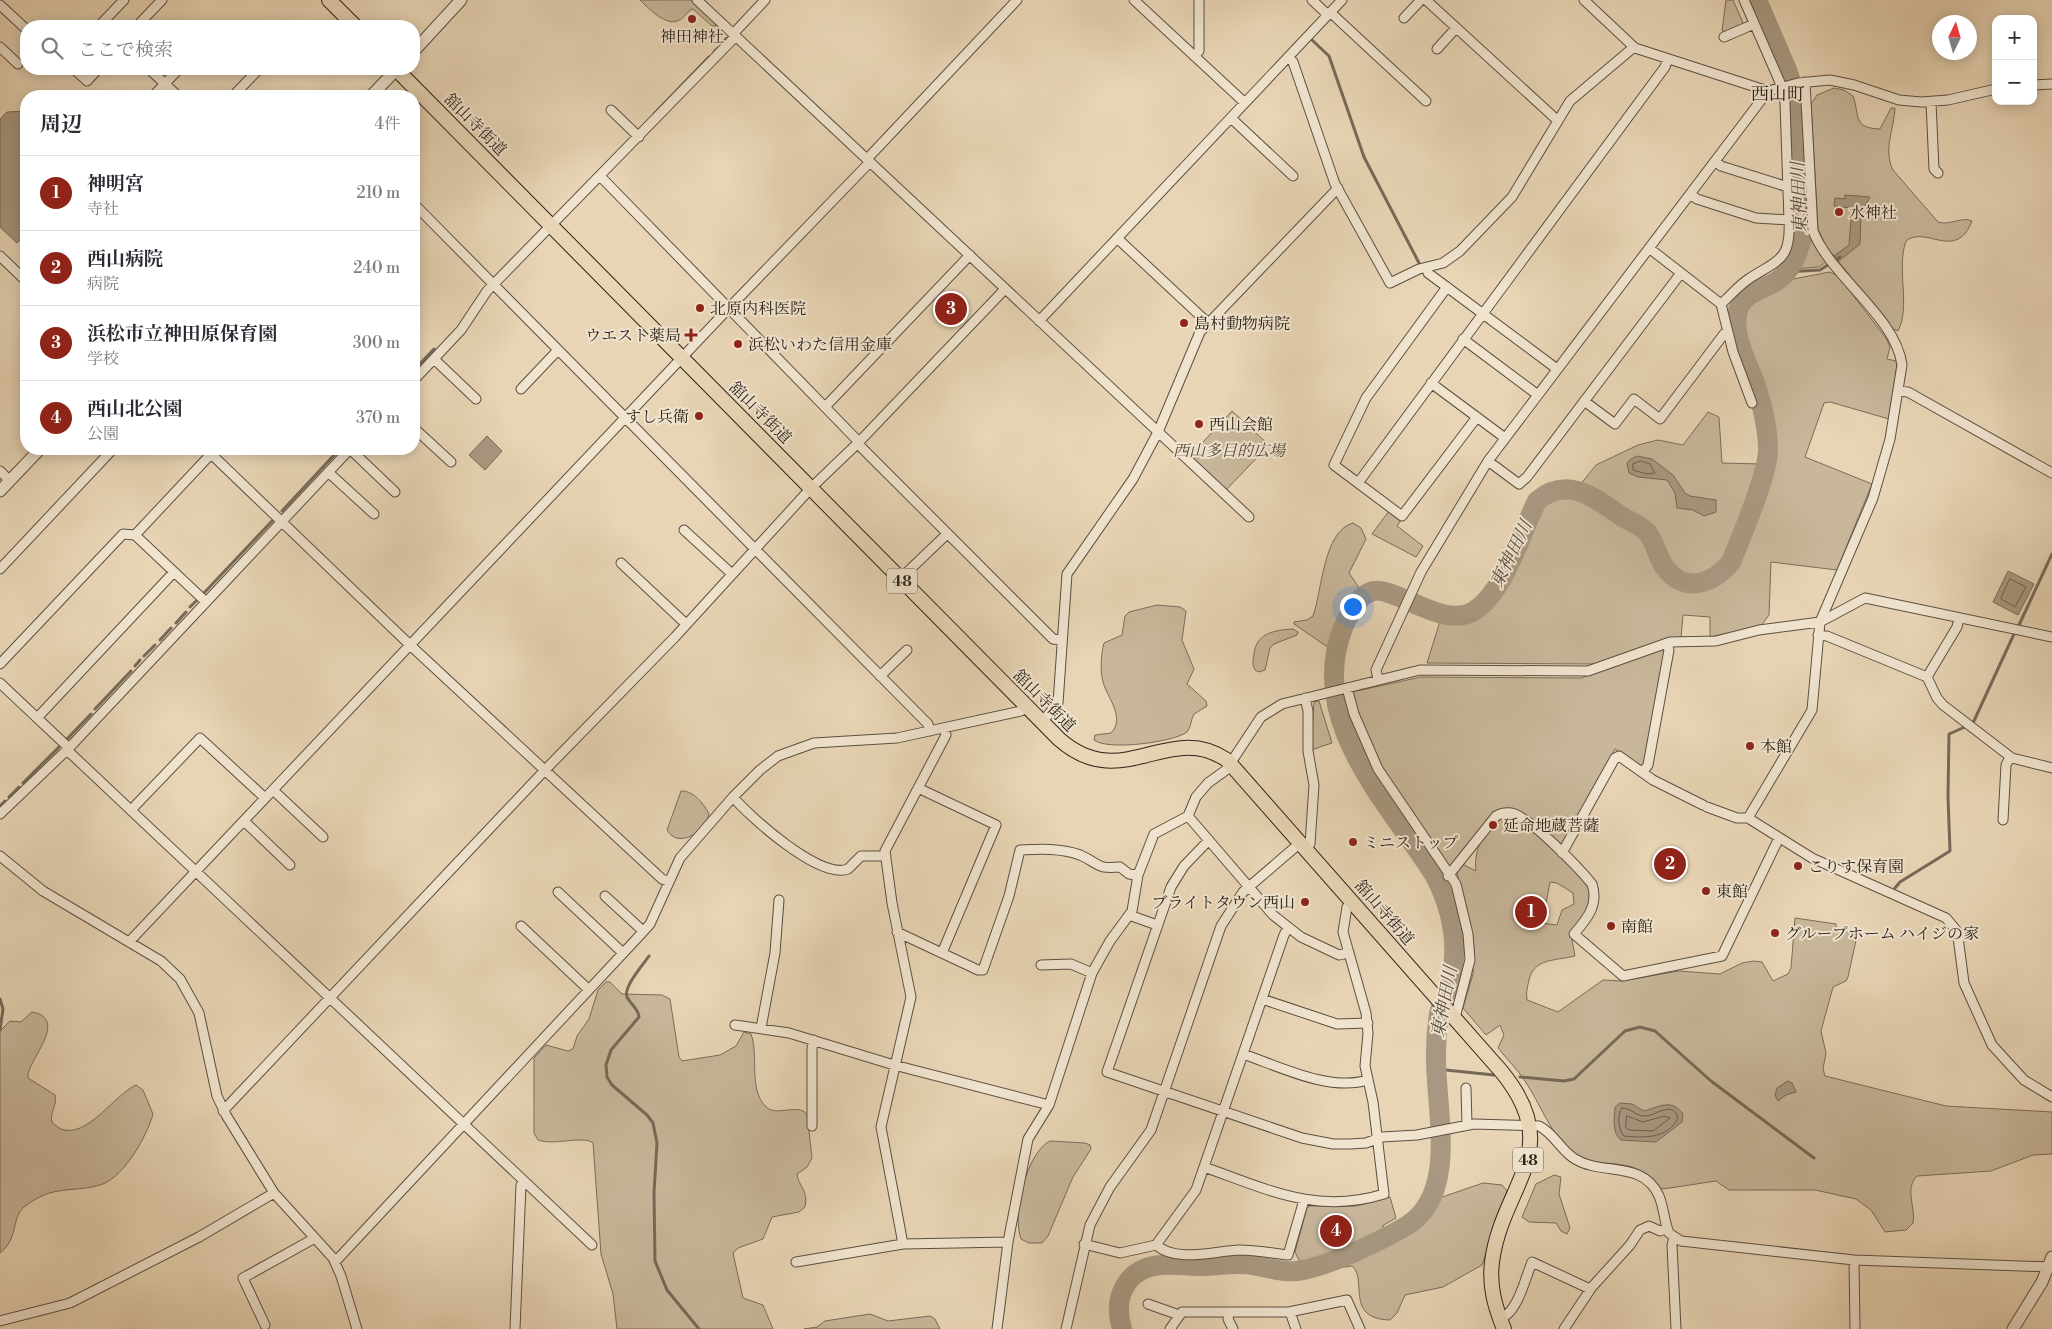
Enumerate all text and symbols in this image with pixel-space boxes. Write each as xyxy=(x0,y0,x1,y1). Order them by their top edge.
marker: 神田神社 xyxy=(686,13,698,25)
north arrow xyxy=(1932,15,1977,60)
map controls xyxy=(1992,15,2037,105)
button: + xyxy=(1992,15,2037,60)
search box xyxy=(20,20,420,75)
place label: 神田神社 xyxy=(660,27,724,47)
icon: search xyxy=(38,34,66,62)
text: ここで検索 xyxy=(78,38,173,62)
button: − xyxy=(1992,60,2037,105)
district label: 西山町 xyxy=(1751,83,1805,106)
street label: 舘山寺街道 xyxy=(440,89,511,160)
text: 周辺 xyxy=(40,112,82,138)
text: 4件 xyxy=(374,114,400,134)
water label: 東神田川 xyxy=(1787,160,1812,234)
text: 神明宮 xyxy=(87,172,144,196)
text: 1 xyxy=(52,183,60,203)
text: 210 m xyxy=(356,183,400,203)
text: 寺社 xyxy=(87,199,119,219)
place label: 水神社 xyxy=(1849,203,1897,223)
marker: 水神社 xyxy=(1833,206,1845,218)
text: 西山病院 xyxy=(87,247,163,271)
text: 2 xyxy=(51,258,61,278)
text: 240 m xyxy=(353,258,400,278)
text: 病院 xyxy=(87,274,119,294)
pin: 3 xyxy=(935,290,967,328)
place label: 北原内科医院 xyxy=(710,299,806,319)
marker: 北原内科医院 xyxy=(694,302,706,314)
place label: 島村動物病院 xyxy=(1194,314,1290,334)
marker: 島村動物病院 xyxy=(1178,317,1190,329)
text: 浜松市立神田原保育園 xyxy=(87,322,277,346)
place label: ウエスト薬局 xyxy=(585,326,681,346)
marker: ウエスト薬局 xyxy=(685,329,697,341)
text: 3 xyxy=(51,333,61,353)
text: 300 m xyxy=(353,333,400,353)
place label: 浜松いわた信用金庫 xyxy=(748,335,892,355)
marker: 浜松いわた信用金庫 xyxy=(732,338,744,350)
text: 学校 xyxy=(87,349,119,369)
street label: 舘山寺街道 xyxy=(725,377,796,448)
text: 西山北公園 xyxy=(87,397,182,421)
place label: すし兵衛 xyxy=(625,407,689,427)
text: 4 xyxy=(51,408,61,428)
text: 370 m xyxy=(356,408,400,428)
marker: すし兵衛 xyxy=(693,410,705,422)
place label: 西山会館 xyxy=(1209,415,1273,435)
marker: 西山会館 xyxy=(1193,418,1205,430)
text: 公園 xyxy=(87,424,119,444)
park label: 西山多目的広場 xyxy=(1173,441,1287,461)
water label: 東神田川 xyxy=(1485,515,1538,592)
road number: 48 xyxy=(887,568,917,594)
your location xyxy=(1340,594,1366,620)
street label: 舘山寺街道 xyxy=(1009,665,1080,736)
place label: 本館 xyxy=(1760,737,1792,757)
marker: 本館 xyxy=(1744,740,1756,752)
place label: 延命地蔵菩薩 xyxy=(1503,816,1599,836)
marker: 延命地蔵菩薩 xyxy=(1487,819,1499,831)
place label: ミニストップ xyxy=(1363,833,1459,853)
marker: ミニストップ xyxy=(1347,836,1359,848)
pin: 2 xyxy=(1654,845,1686,883)
place label: こりす保育園 xyxy=(1808,857,1904,877)
marker: こりす保育園 xyxy=(1792,860,1804,872)
street label: 舘山寺街道 xyxy=(1350,876,1418,949)
place label: 東館 xyxy=(1716,882,1748,902)
marker: 東館 xyxy=(1700,885,1712,897)
place label: ブライトタウン西山 xyxy=(1151,893,1295,913)
pin: 1 xyxy=(1515,893,1547,931)
marker: ブライトタウン西山 xyxy=(1299,896,1311,908)
place label: 南館 xyxy=(1621,917,1653,937)
marker: 南館 xyxy=(1605,920,1617,932)
place label: グループホーム ハイジの家 xyxy=(1785,924,1979,944)
marker: グループホーム ハイジの家 xyxy=(1769,927,1781,939)
water label: 東神田川 xyxy=(1426,963,1463,1040)
road number: 48 xyxy=(1513,1148,1543,1172)
pin: 4 xyxy=(1320,1212,1352,1250)

